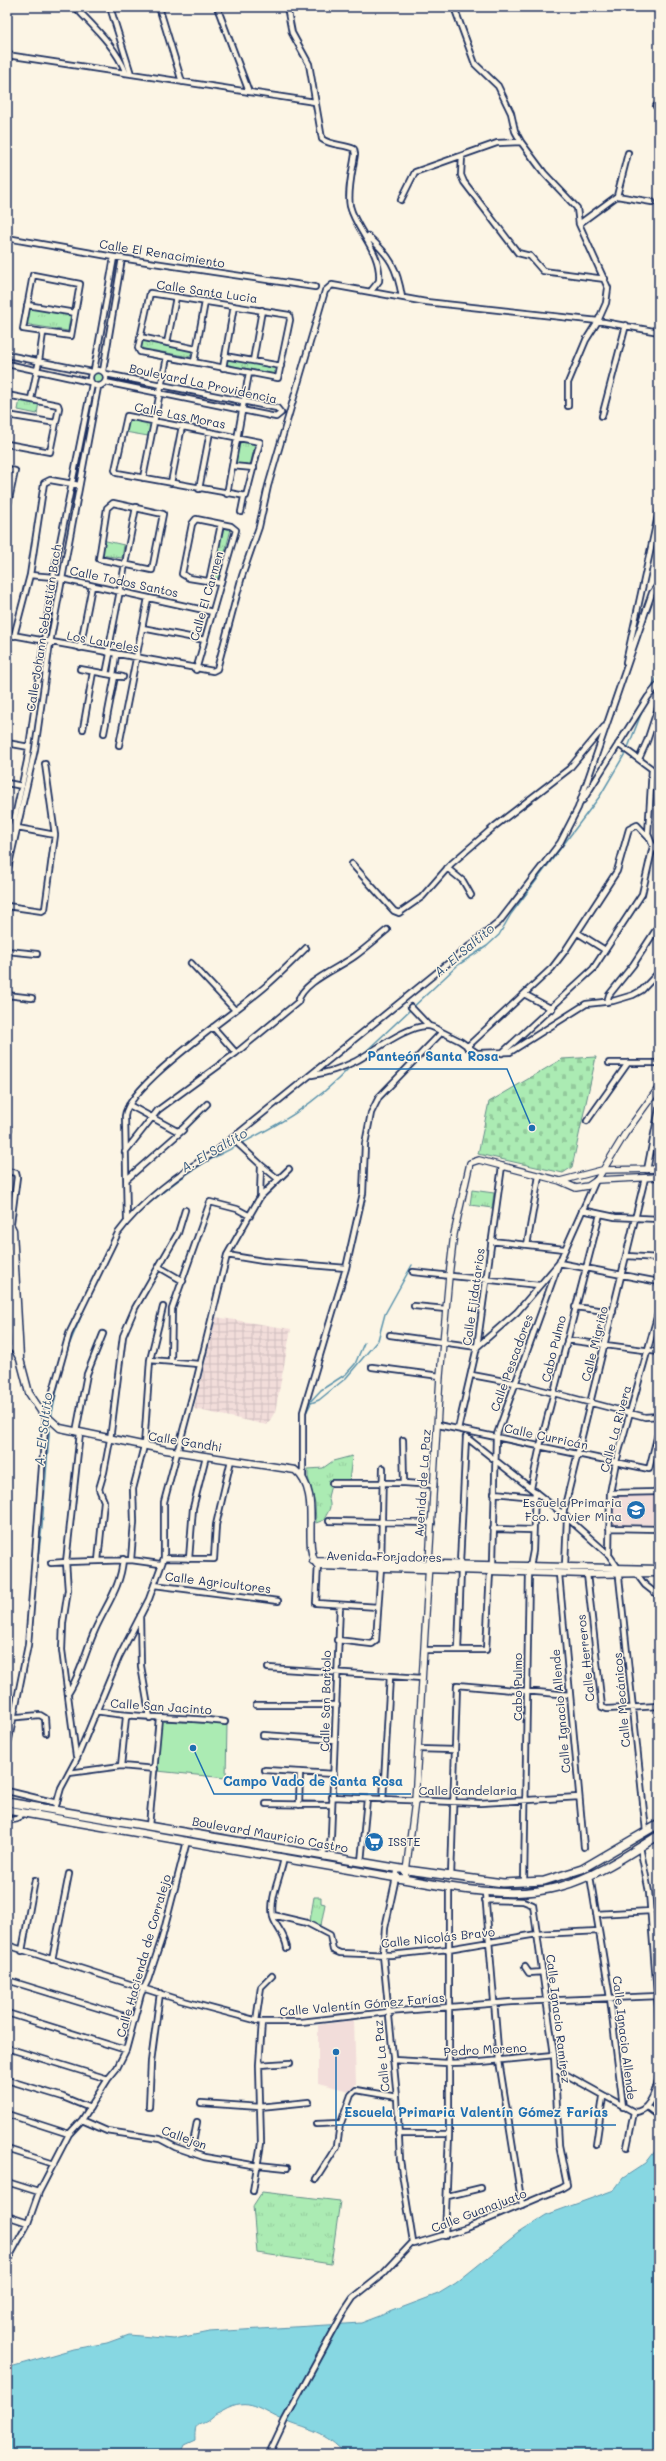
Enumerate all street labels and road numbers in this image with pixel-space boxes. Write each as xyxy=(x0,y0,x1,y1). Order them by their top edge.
street label: Calle El Renacimiento xyxy=(98,235,226,271)
street label: Calle Santa Lucia xyxy=(156,276,259,306)
street label: Boulevard La Providencia xyxy=(128,360,279,407)
street label: Calle Las Moras xyxy=(133,398,227,432)
street label: Calle Johann Sebastián Bach xyxy=(22,543,64,713)
street label: Calle El Carmen xyxy=(186,549,227,643)
street label: Calle Todos Santos xyxy=(68,562,180,600)
street label: Los Laureles xyxy=(66,627,141,655)
street label: Calle Ejidatarios xyxy=(458,1247,488,1347)
street label: Calle Migriño xyxy=(577,1304,611,1383)
street label: Calle Pescadores xyxy=(486,1312,536,1414)
street label: Cabo Pulmo xyxy=(537,1314,569,1384)
street label: Calle La Rivera xyxy=(596,1383,634,1474)
street label: Calle Curricán xyxy=(503,1419,590,1453)
street label: Calle Gandhi xyxy=(147,1427,223,1455)
street label: Avenida de La Paz xyxy=(410,1428,434,1537)
street label: Avenida Forjadores xyxy=(326,1547,442,1565)
street label: Calle Agricultores xyxy=(164,1568,272,1596)
street label: Calle Herreros xyxy=(572,1613,598,1703)
street label: Calle Ignacio Allende xyxy=(547,1648,573,1774)
street label: Calle San Bartolo xyxy=(316,1650,334,1752)
street label: Calle Mecánicos xyxy=(609,1652,633,1748)
street label: Cabo Pulmo xyxy=(509,1653,525,1721)
street label: Calle San Jacinto xyxy=(110,1694,212,1718)
street label: Calle Candelaria xyxy=(419,1782,517,1798)
street label: Boulevard Mauricio Castro xyxy=(191,1812,349,1856)
street label: Calle Hacienda de Corralejo xyxy=(112,1872,174,2039)
street label: Calle Nicolás Bravo xyxy=(380,1923,496,1951)
street label: Calle Ignacio Ramírez xyxy=(543,1953,575,2085)
street label: Calle Ignacio Allende xyxy=(609,1975,641,2101)
street label: Calle Valentín Gómez Farías xyxy=(279,1989,445,2019)
street label: Calle La Paz xyxy=(369,2019,393,2093)
street label: Pedro Moreno xyxy=(443,2039,527,2059)
street label: Callejon xyxy=(159,2121,209,2153)
street label: Calle Guanajuato xyxy=(429,2185,529,2236)

